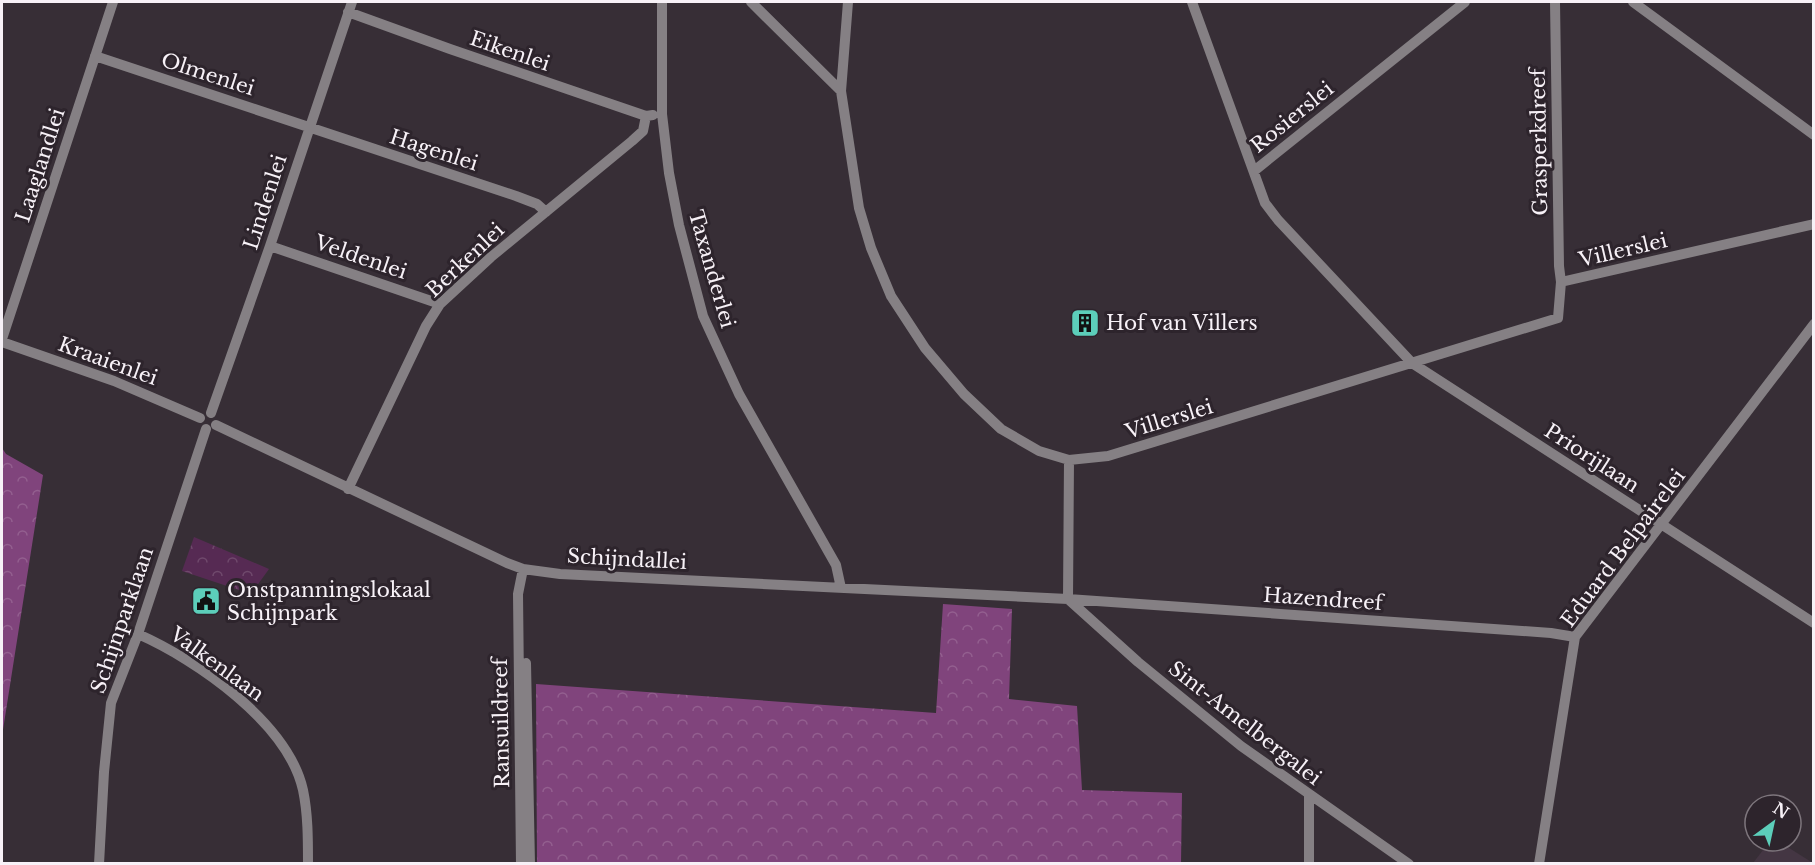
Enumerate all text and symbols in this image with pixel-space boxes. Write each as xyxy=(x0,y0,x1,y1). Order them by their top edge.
street label: Eikenlei xyxy=(467,26,553,76)
street label: Olmenlei xyxy=(158,48,258,100)
street label: Grasperkdreef xyxy=(1526,65,1552,216)
street label: Rosierslei xyxy=(1246,76,1338,158)
street label: Laaglandlei xyxy=(10,105,70,225)
street label: Hagenlei xyxy=(387,124,481,176)
street label: Lindenlei xyxy=(238,151,292,253)
street label: Taxanderlei xyxy=(684,207,740,331)
street label: Berkenlei xyxy=(421,218,509,302)
street label: Villerslei xyxy=(1575,228,1670,272)
street label: Veldenlei xyxy=(311,230,410,284)
building icon: Hof van Villers xyxy=(1069,307,1101,339)
place label: Hof van Villers xyxy=(1106,311,1258,335)
street label: Kraaienlei xyxy=(55,332,161,390)
street label: Villerslei xyxy=(1121,394,1216,444)
street label: Priorijlaan xyxy=(1540,419,1644,498)
street label: Eduard Belpairelei xyxy=(1556,464,1690,632)
street label: Schijnparklaan xyxy=(86,544,158,696)
street label: Schijndallei xyxy=(566,544,688,574)
place label: Onstpanningslokaal Schijnpark xyxy=(227,578,431,625)
street label: Hazendreef xyxy=(1262,583,1386,615)
public building icon: Onstpanningslokaal Schijnpark xyxy=(190,585,222,617)
street label: Valkenlaan xyxy=(164,621,269,706)
street label: Ransuildreef xyxy=(488,655,514,788)
street label: Sint-Amelbergalei xyxy=(1164,656,1326,790)
north arrow xyxy=(1743,793,1803,853)
text: N xyxy=(1769,798,1793,823)

